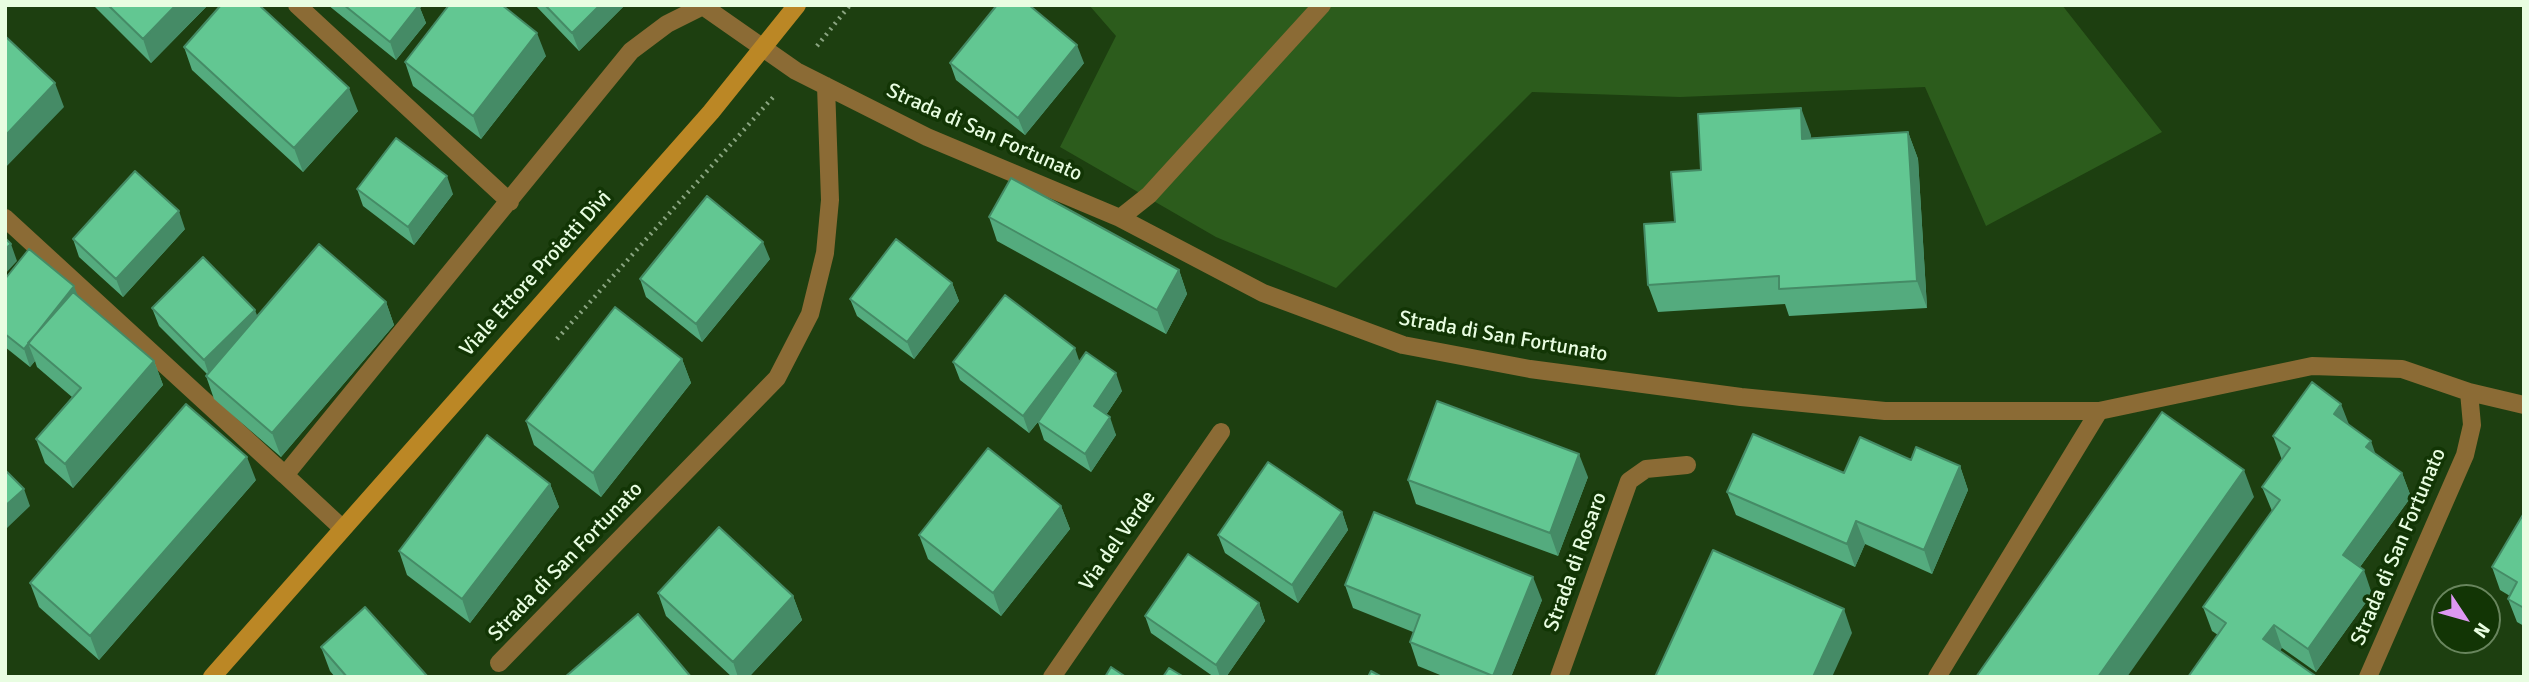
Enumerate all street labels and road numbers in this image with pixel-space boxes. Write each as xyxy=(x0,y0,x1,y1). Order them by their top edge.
street label: Strada di San Fortunato xyxy=(882,78,1086,188)
street label: Viale Ettore Proietti Divi xyxy=(455,186,617,362)
street label: Strada di San Fortunato xyxy=(1397,306,1609,368)
street label: Strada di San Fortunato xyxy=(2346,445,2452,649)
street label: Strada di San Fortunato xyxy=(483,477,649,647)
street label: Via del Verde xyxy=(1074,486,1162,596)
street label: Strada di Rosaro xyxy=(1539,489,1613,635)

